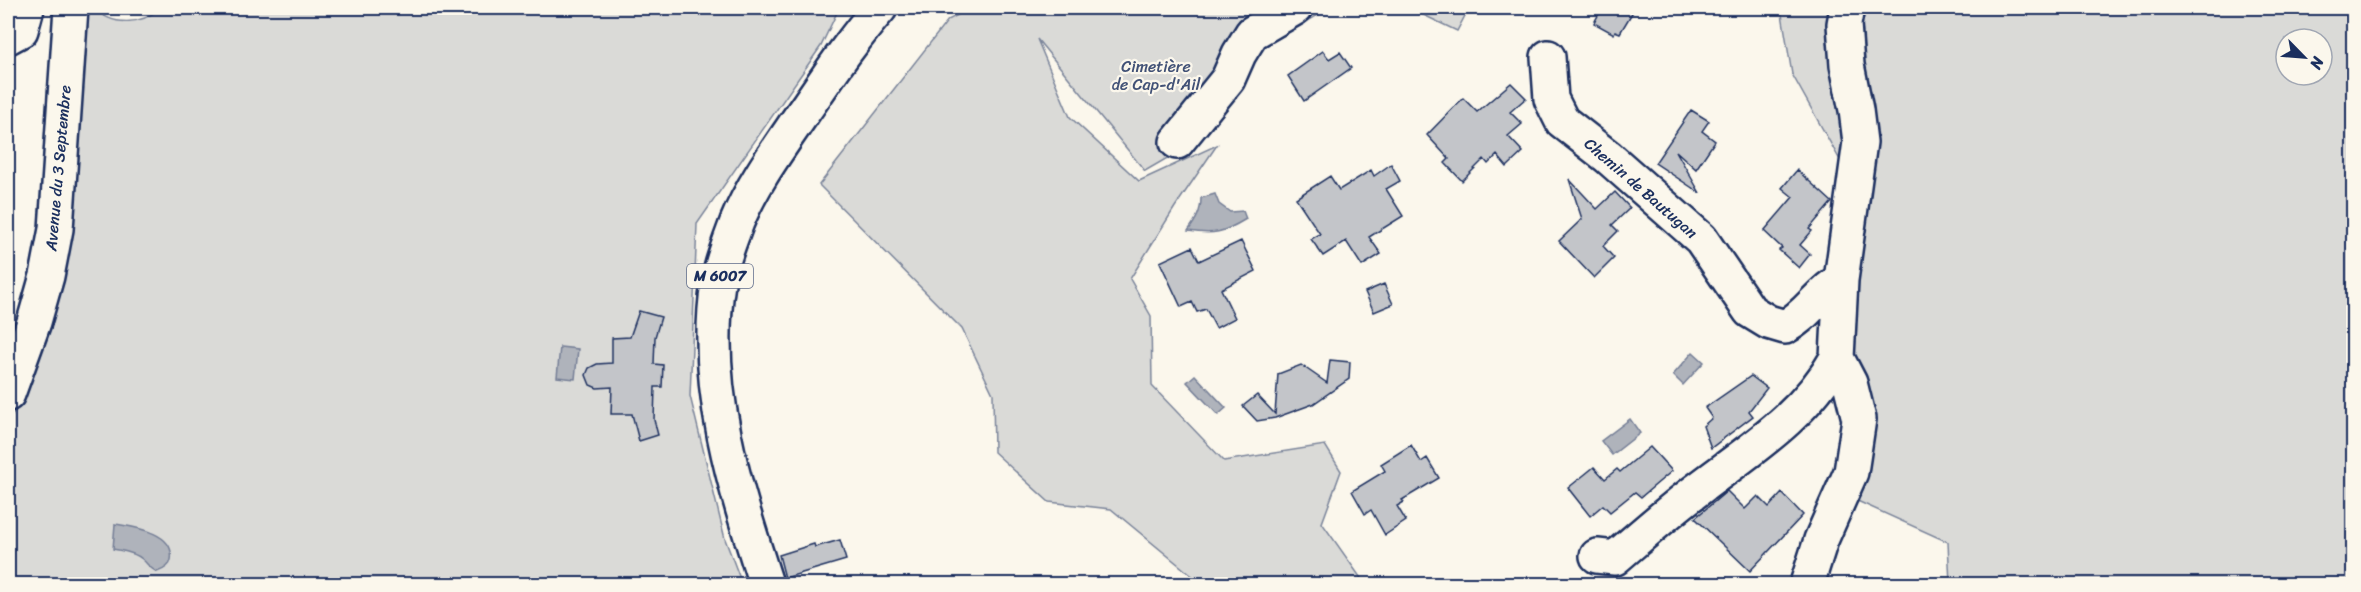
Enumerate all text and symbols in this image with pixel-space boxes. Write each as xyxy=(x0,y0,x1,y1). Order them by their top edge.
north arrow xyxy=(2274,27,2334,87)
text: N xyxy=(2301,51,2333,75)
park label: Cimetière de Cap-d'Ail xyxy=(1112,52,1201,99)
street label: Avenue du 3 Septembre xyxy=(36,84,80,253)
street label: Chemin de Bautugan xyxy=(1577,130,1705,246)
road number: M 6007 xyxy=(687,264,753,288)

